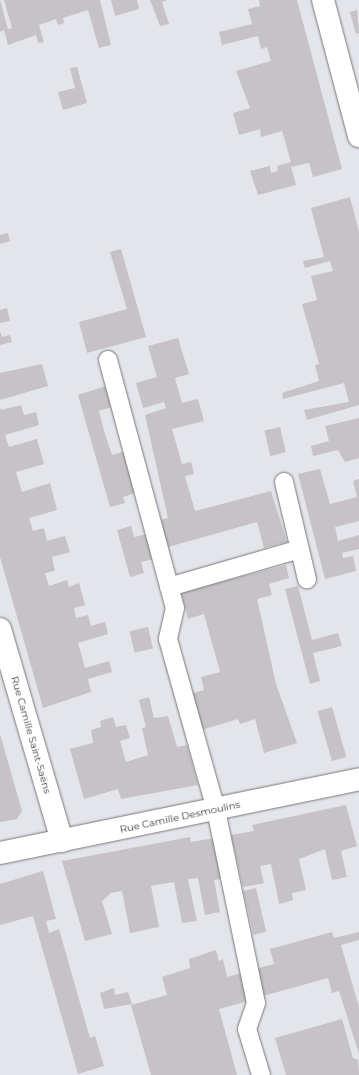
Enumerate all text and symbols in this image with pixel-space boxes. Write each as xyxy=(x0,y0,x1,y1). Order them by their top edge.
street label: Rue Camille Saint-Saëns xyxy=(8,675,54,795)
street label: Rue Camille Desmoulins xyxy=(119,798,241,836)

